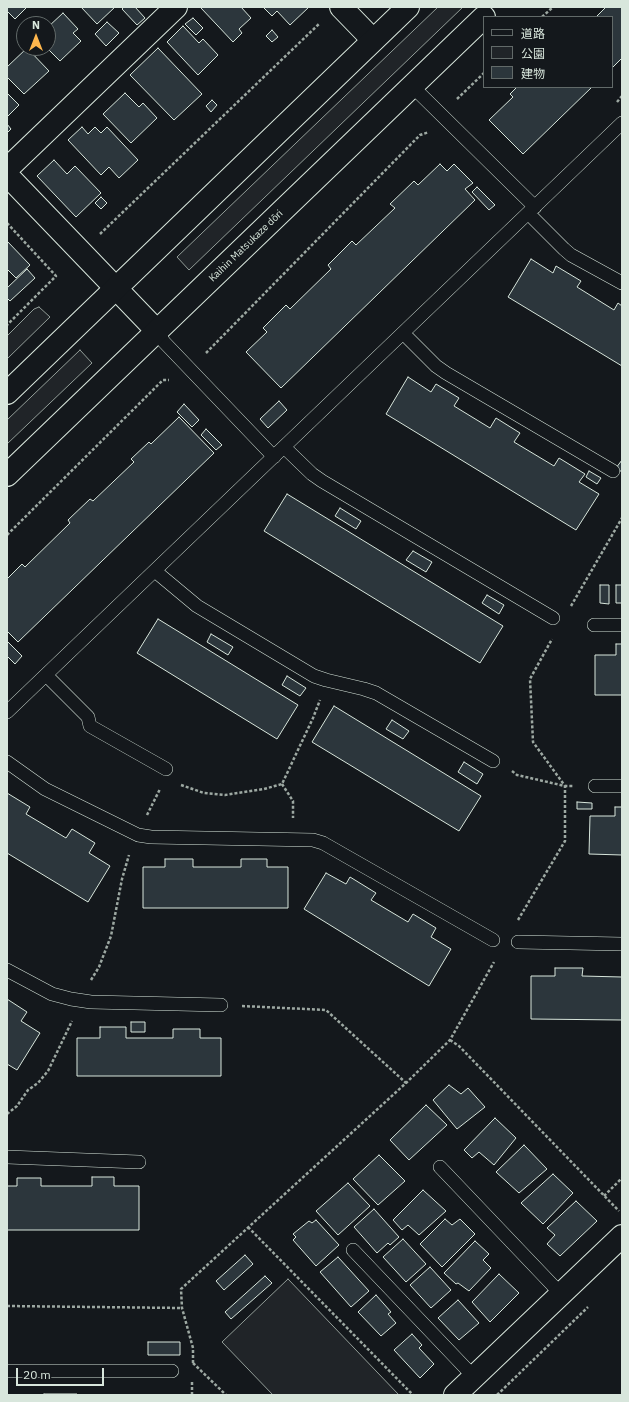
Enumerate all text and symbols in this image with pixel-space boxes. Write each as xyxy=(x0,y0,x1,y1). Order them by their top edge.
north arrow xyxy=(16,16,56,56)
legend xyxy=(483,16,613,88)
text: N xyxy=(32,18,40,32)
text: 道路 xyxy=(521,26,545,41)
text: 公園 xyxy=(521,46,545,61)
text: 建物 xyxy=(521,66,545,81)
street label: Kaihin Matsukaze dōri xyxy=(206,208,286,284)
scale bar xyxy=(18,1360,106,1386)
text: 20 m xyxy=(23,1367,51,1382)

